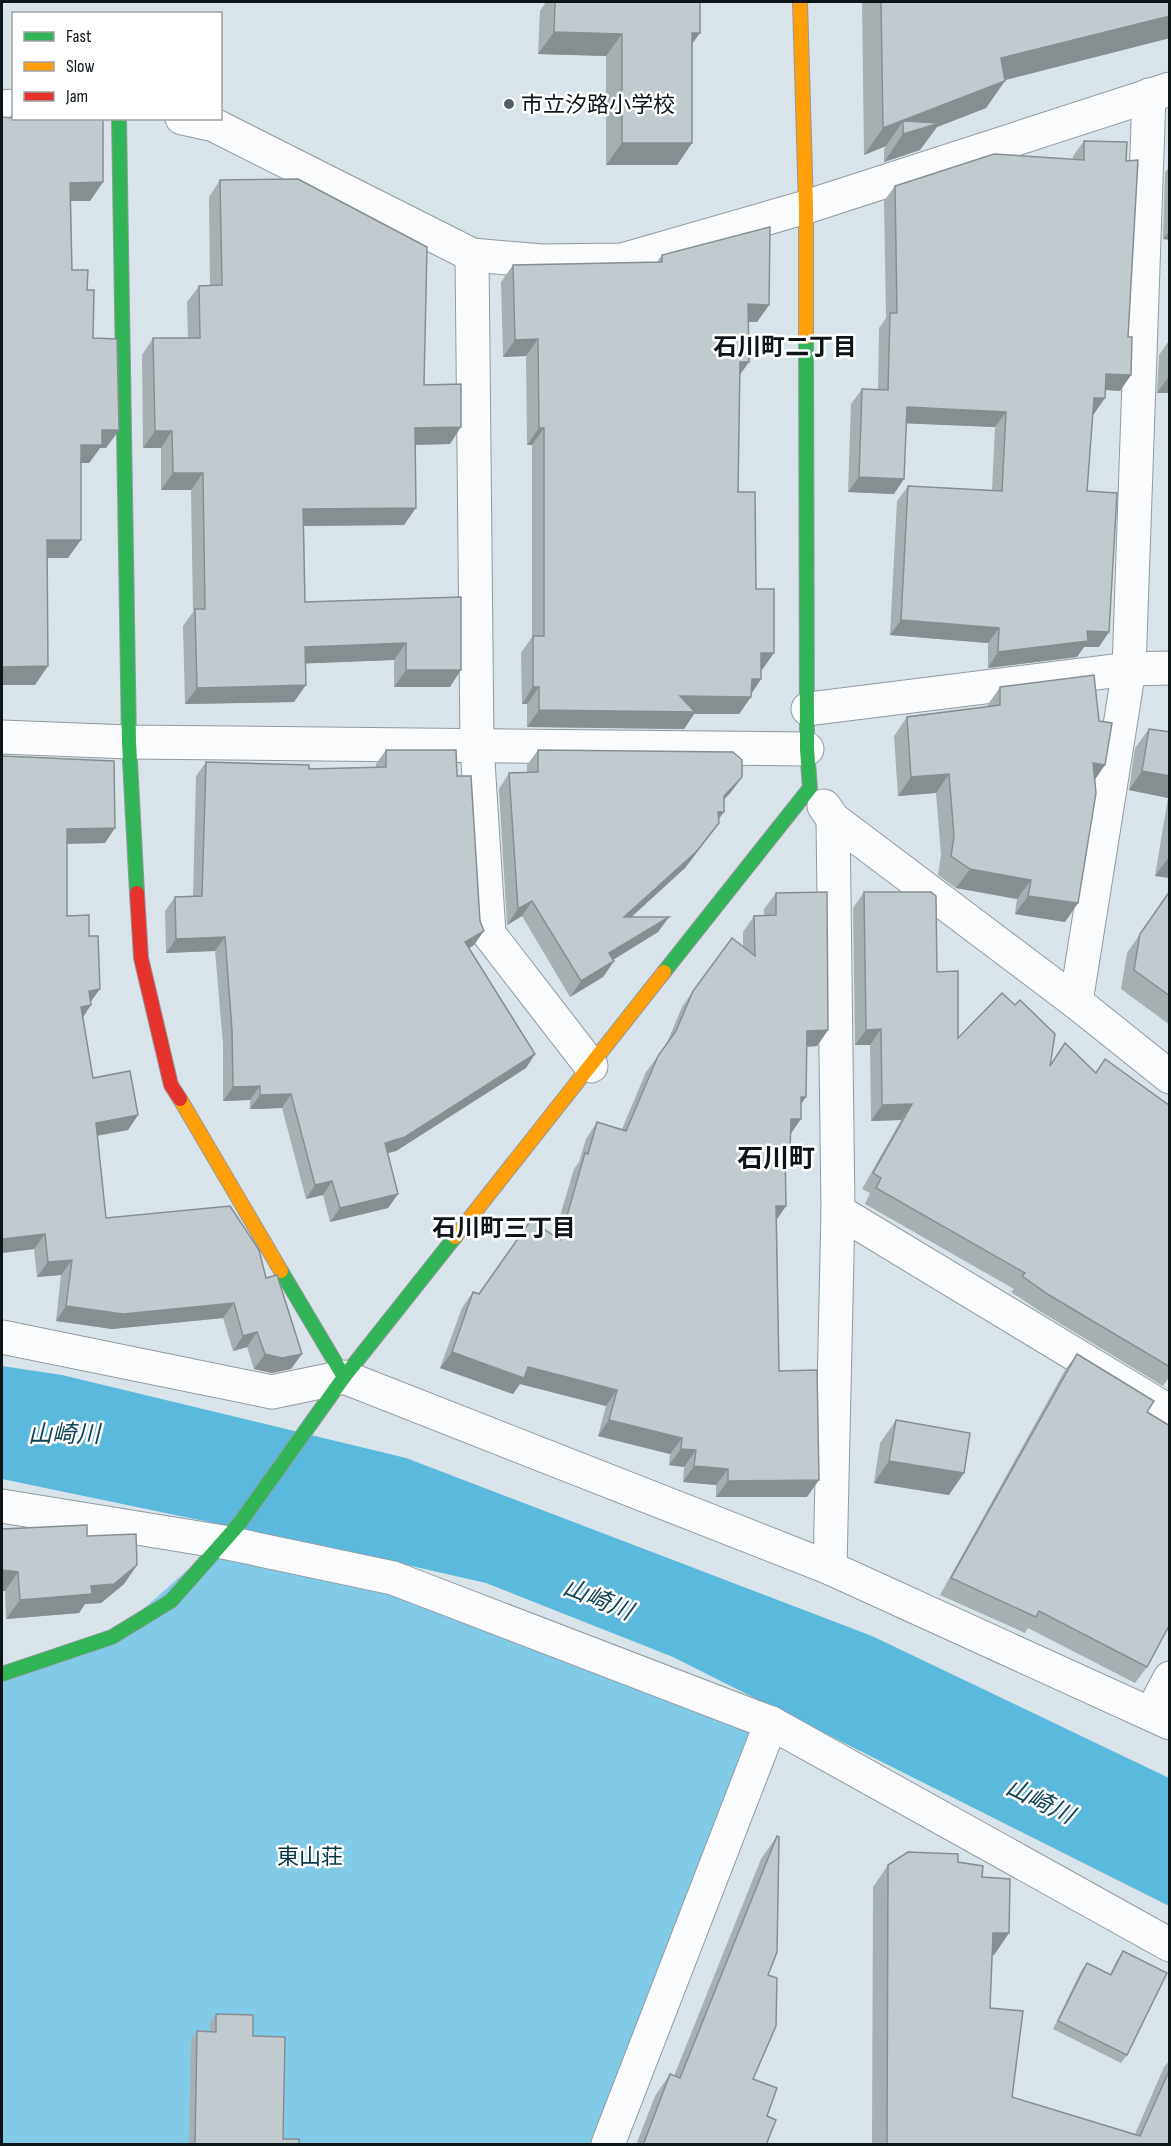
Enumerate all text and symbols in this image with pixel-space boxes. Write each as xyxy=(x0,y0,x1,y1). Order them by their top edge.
legend xyxy=(12,12,222,120)
text: Fast xyxy=(66,26,92,47)
text: Slow xyxy=(66,56,95,77)
text: Jam xyxy=(65,86,88,107)
place label: 市立汐路小学校 xyxy=(521,92,675,119)
marker: 市立汐路小学校 xyxy=(502,97,516,111)
district label: 石川町二丁目 xyxy=(713,333,857,362)
district label: 石川町 xyxy=(737,1144,815,1175)
district label: 石川町三丁目 xyxy=(432,1214,576,1243)
water label: 山崎川 xyxy=(28,1420,103,1449)
water label: 山崎川 xyxy=(559,1573,639,1628)
water label: 山崎川 xyxy=(1001,1773,1081,1832)
park label: 東山荘 xyxy=(277,1844,343,1871)

